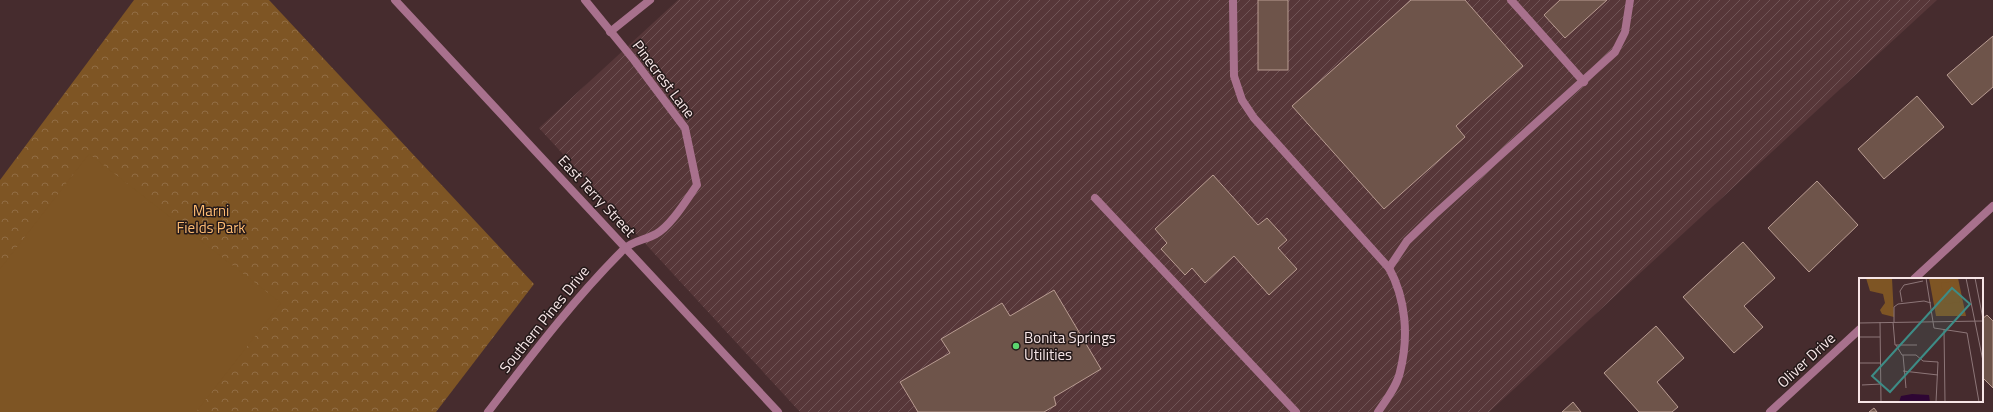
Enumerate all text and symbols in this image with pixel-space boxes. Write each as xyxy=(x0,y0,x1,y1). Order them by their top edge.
street label: Pinecrest Lane xyxy=(627,35,701,123)
street label: East Terry Street xyxy=(553,150,642,243)
park label: Marni Fields Park xyxy=(176,199,246,239)
street label: Southern Pines Drive xyxy=(493,260,595,378)
inset map xyxy=(1859,278,1983,402)
place label: Bonita Springs Utilities xyxy=(1024,326,1116,366)
street label: Oliver Drive xyxy=(1772,327,1840,393)
marker: Bonita Springs Utilities xyxy=(1011,341,1021,351)

